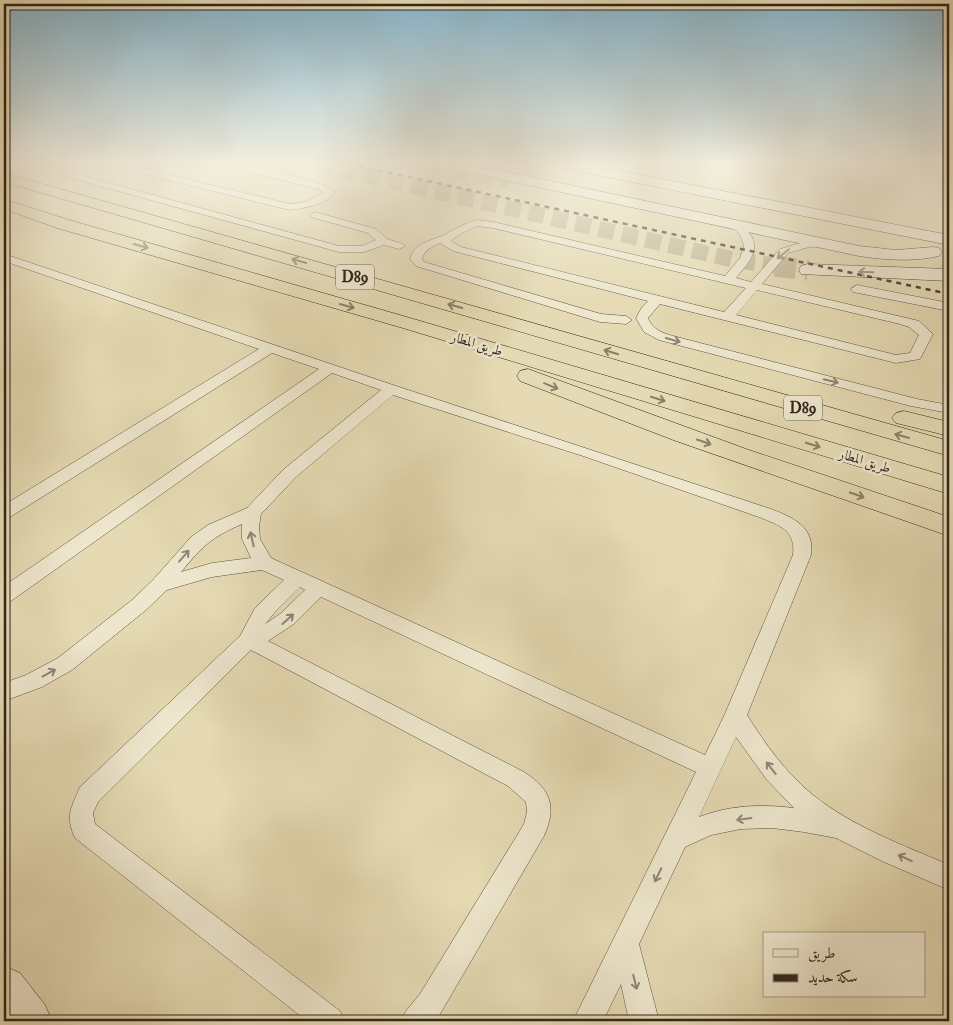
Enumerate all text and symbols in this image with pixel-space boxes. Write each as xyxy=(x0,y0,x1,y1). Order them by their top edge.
one-way arrow xyxy=(133,242,149,252)
one-way arrow xyxy=(776,249,790,259)
one-way arrow xyxy=(292,256,308,266)
road number: D89 xyxy=(336,264,374,290)
one-way arrow xyxy=(858,267,874,276)
one-way arrow xyxy=(448,301,464,311)
one-way arrow xyxy=(339,302,355,312)
street label: طريق المطار xyxy=(447,328,505,360)
one-way arrow xyxy=(665,336,681,346)
one-way arrow xyxy=(604,346,620,356)
one-way arrow xyxy=(822,377,838,386)
one-way arrow xyxy=(543,381,558,391)
one-way arrow xyxy=(649,394,665,404)
road number: D89 xyxy=(784,396,822,420)
one-way arrow xyxy=(895,430,911,440)
one-way arrow xyxy=(695,437,711,447)
one-way arrow xyxy=(805,441,821,451)
street label: طريق المطار xyxy=(835,445,893,477)
one-way arrow xyxy=(849,491,865,501)
one-way arrow xyxy=(246,532,256,548)
one-way arrow xyxy=(178,550,190,563)
one-way arrow xyxy=(281,613,294,625)
one-way arrow xyxy=(41,668,55,678)
one-way arrow xyxy=(766,762,777,775)
one-way arrow xyxy=(736,814,752,824)
one-way arrow xyxy=(898,852,913,862)
one-way arrow xyxy=(652,867,662,882)
legend xyxy=(763,932,926,998)
text: طريق xyxy=(808,944,835,963)
text: سكة حديد xyxy=(808,968,858,987)
one-way arrow xyxy=(630,974,640,990)

